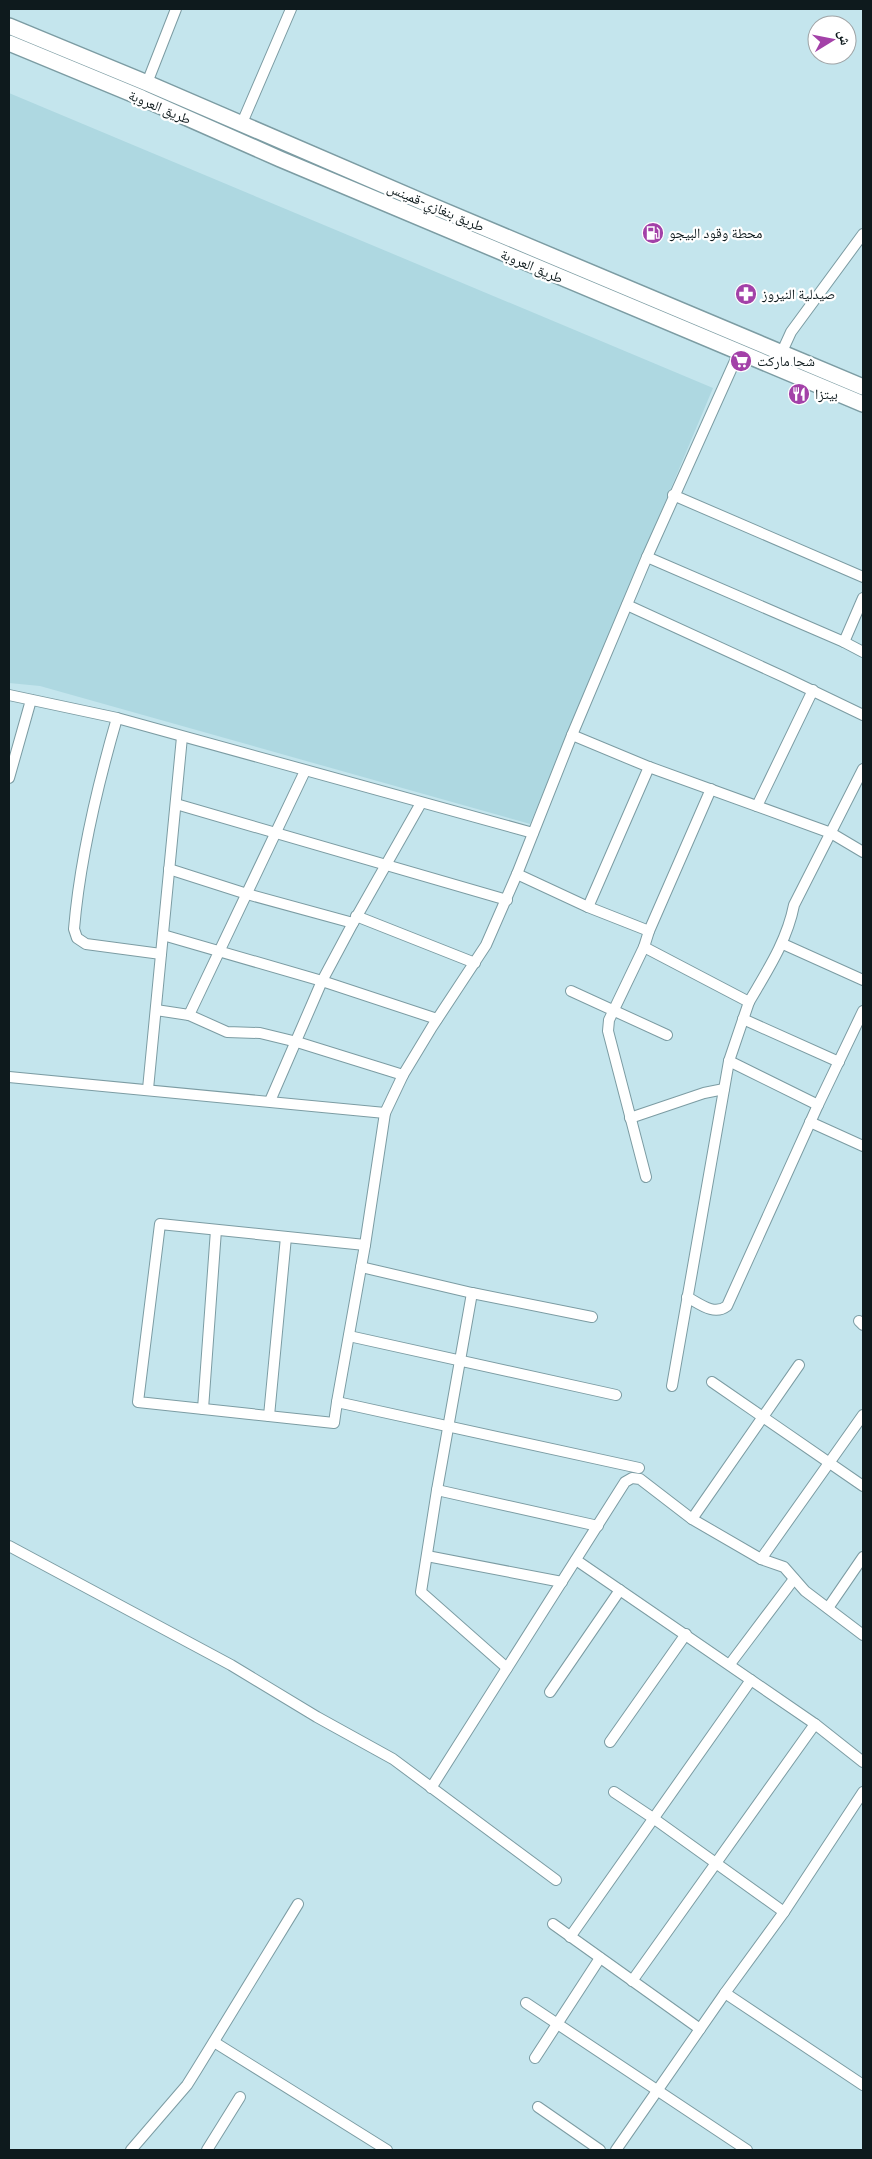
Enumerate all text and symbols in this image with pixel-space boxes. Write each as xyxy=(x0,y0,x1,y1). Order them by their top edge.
north arrow xyxy=(807,15,857,65)
text: ش xyxy=(835,29,855,47)
street label: طريق العروبة xyxy=(126,86,194,129)
street label: طريق بنغازي-قمينس xyxy=(384,178,487,238)
fuel station icon: محطة وقود البيجو xyxy=(641,221,665,245)
place label: محطة وقود البيجو xyxy=(669,224,762,242)
street label: طريق العروبة xyxy=(498,245,566,288)
pharmacy icon: صيدلية النيروز xyxy=(734,282,758,306)
place label: صيدلية النيروز xyxy=(761,285,835,303)
supermarket icon: شحا ماركت xyxy=(729,349,753,373)
place label: شحا ماركت xyxy=(757,352,815,370)
restaurant icon: بيتزا xyxy=(787,382,811,406)
place label: بيتزا xyxy=(815,385,838,403)

